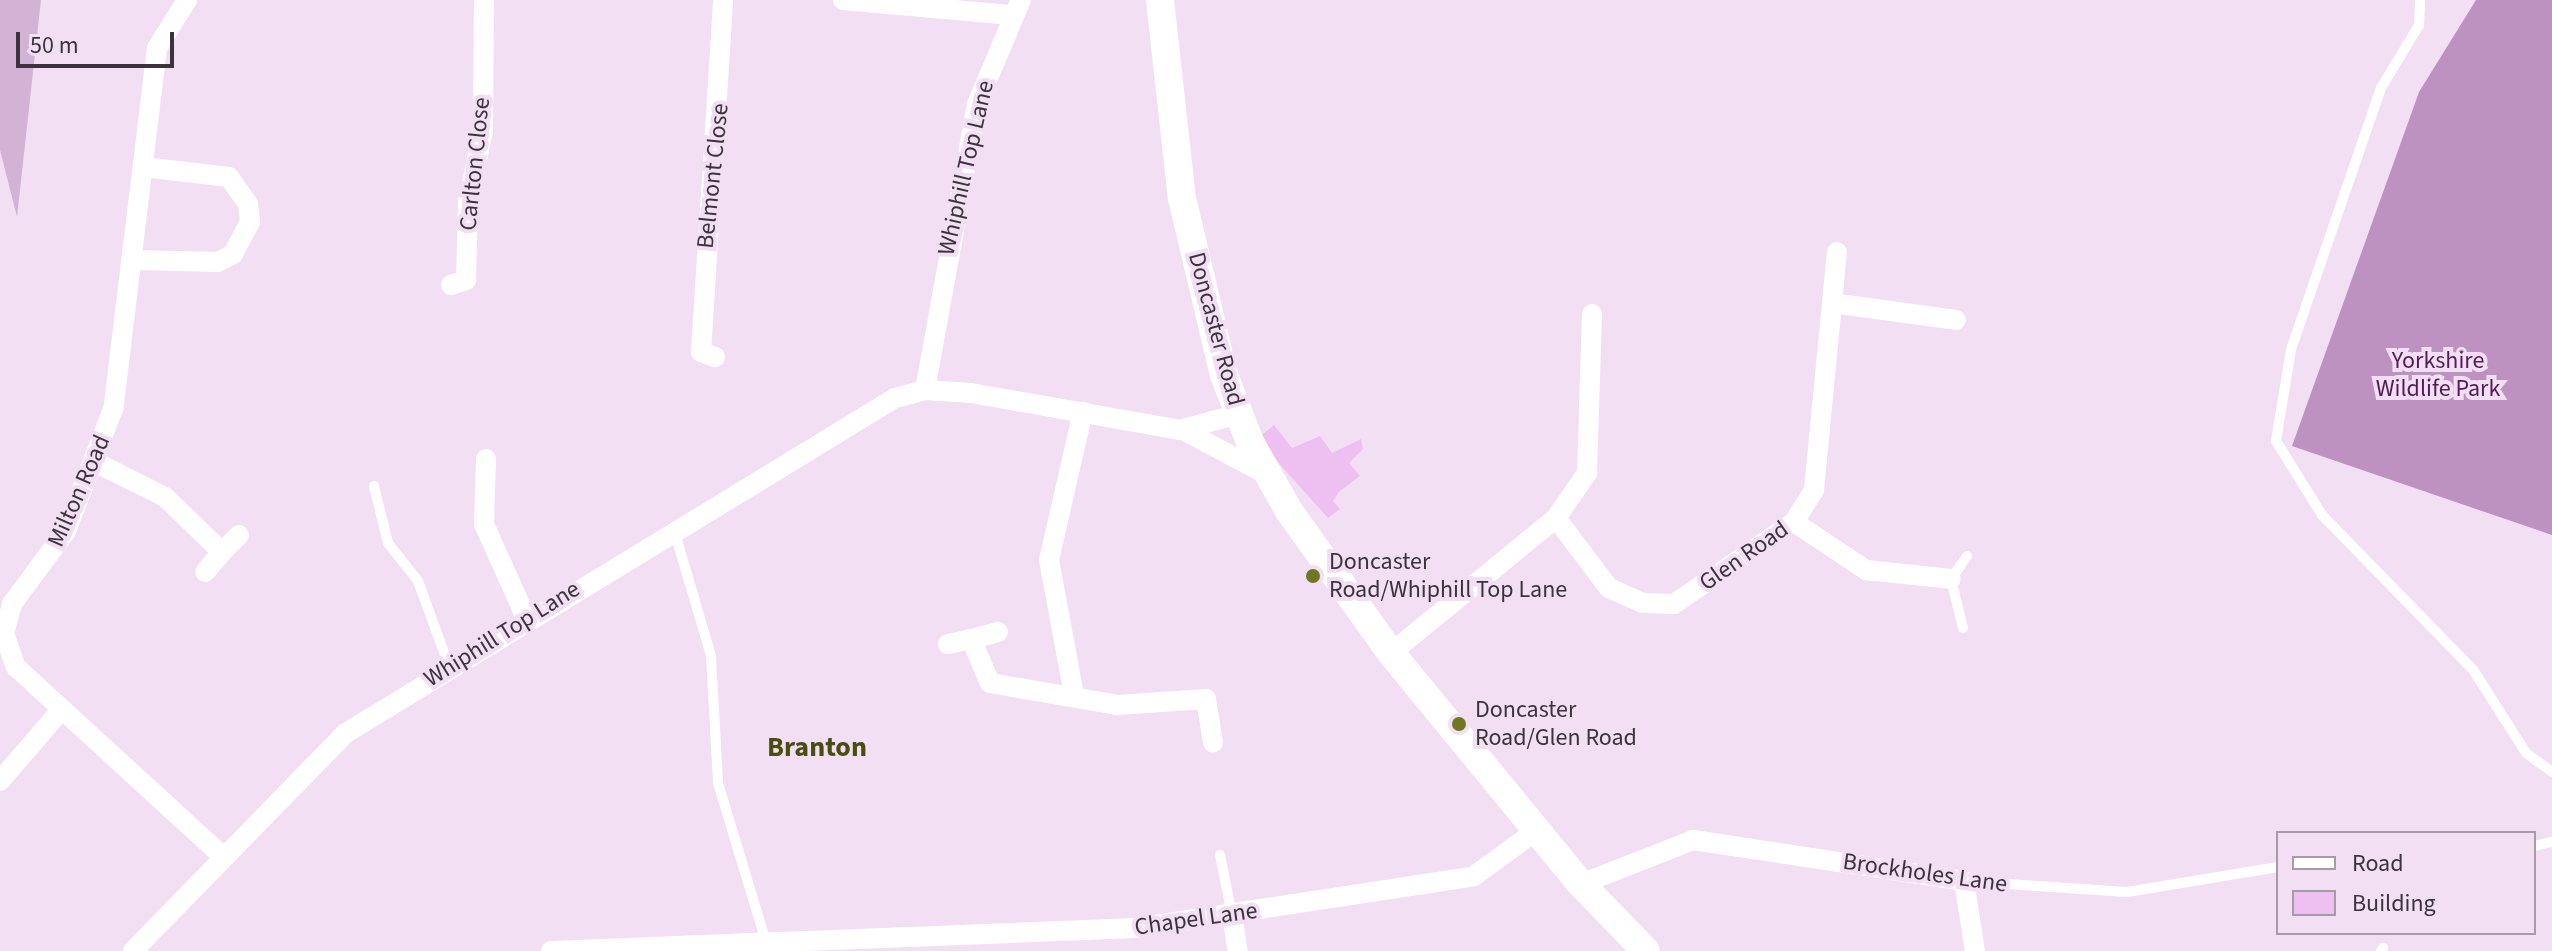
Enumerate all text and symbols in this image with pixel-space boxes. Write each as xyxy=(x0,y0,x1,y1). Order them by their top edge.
scale bar xyxy=(20,16,178,66)
text: 50 m xyxy=(30,28,79,63)
street label: Whiphill Top Lane xyxy=(932,78,1000,258)
street label: Carlton Close xyxy=(454,96,496,232)
street label: Belmont Close xyxy=(691,102,735,250)
street label: Doncaster Road xyxy=(1182,249,1250,409)
park label: Yorkshire Wildlife Park xyxy=(2376,347,2500,403)
street label: Milton Road xyxy=(42,430,116,552)
street label: Glen Road xyxy=(1694,515,1794,597)
place label: Doncaster Road/Whiphill Top Lane xyxy=(1329,548,1567,604)
marker: Doncaster Road/Whiphill Top Lane xyxy=(1304,567,1322,585)
street label: Whiphill Top Lane xyxy=(419,575,585,693)
place label: Doncaster Road/Glen Road xyxy=(1475,696,1637,752)
marker: Doncaster Road/Glen Road xyxy=(1450,715,1468,733)
district label: Branton xyxy=(767,730,867,764)
legend xyxy=(2276,831,2536,935)
text: Road xyxy=(2352,846,2404,881)
street label: Brockholes Lane xyxy=(1841,847,2009,899)
text: Building xyxy=(2352,886,2436,921)
street label: Chapel Lane xyxy=(1133,896,1259,942)

